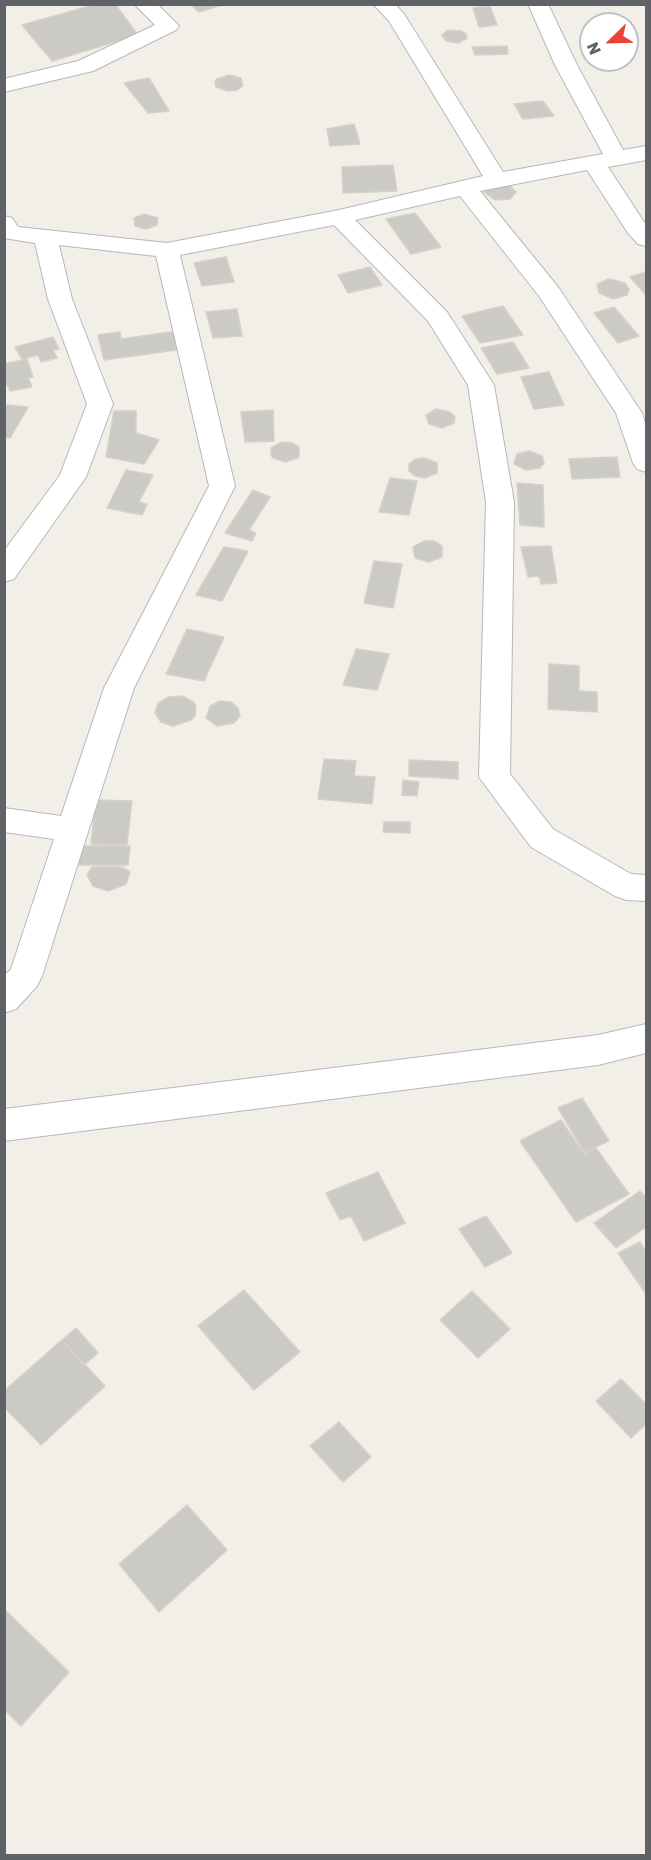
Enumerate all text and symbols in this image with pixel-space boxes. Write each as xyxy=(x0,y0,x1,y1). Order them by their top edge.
north arrow xyxy=(579,12,639,72)
text: N xyxy=(583,39,605,57)

